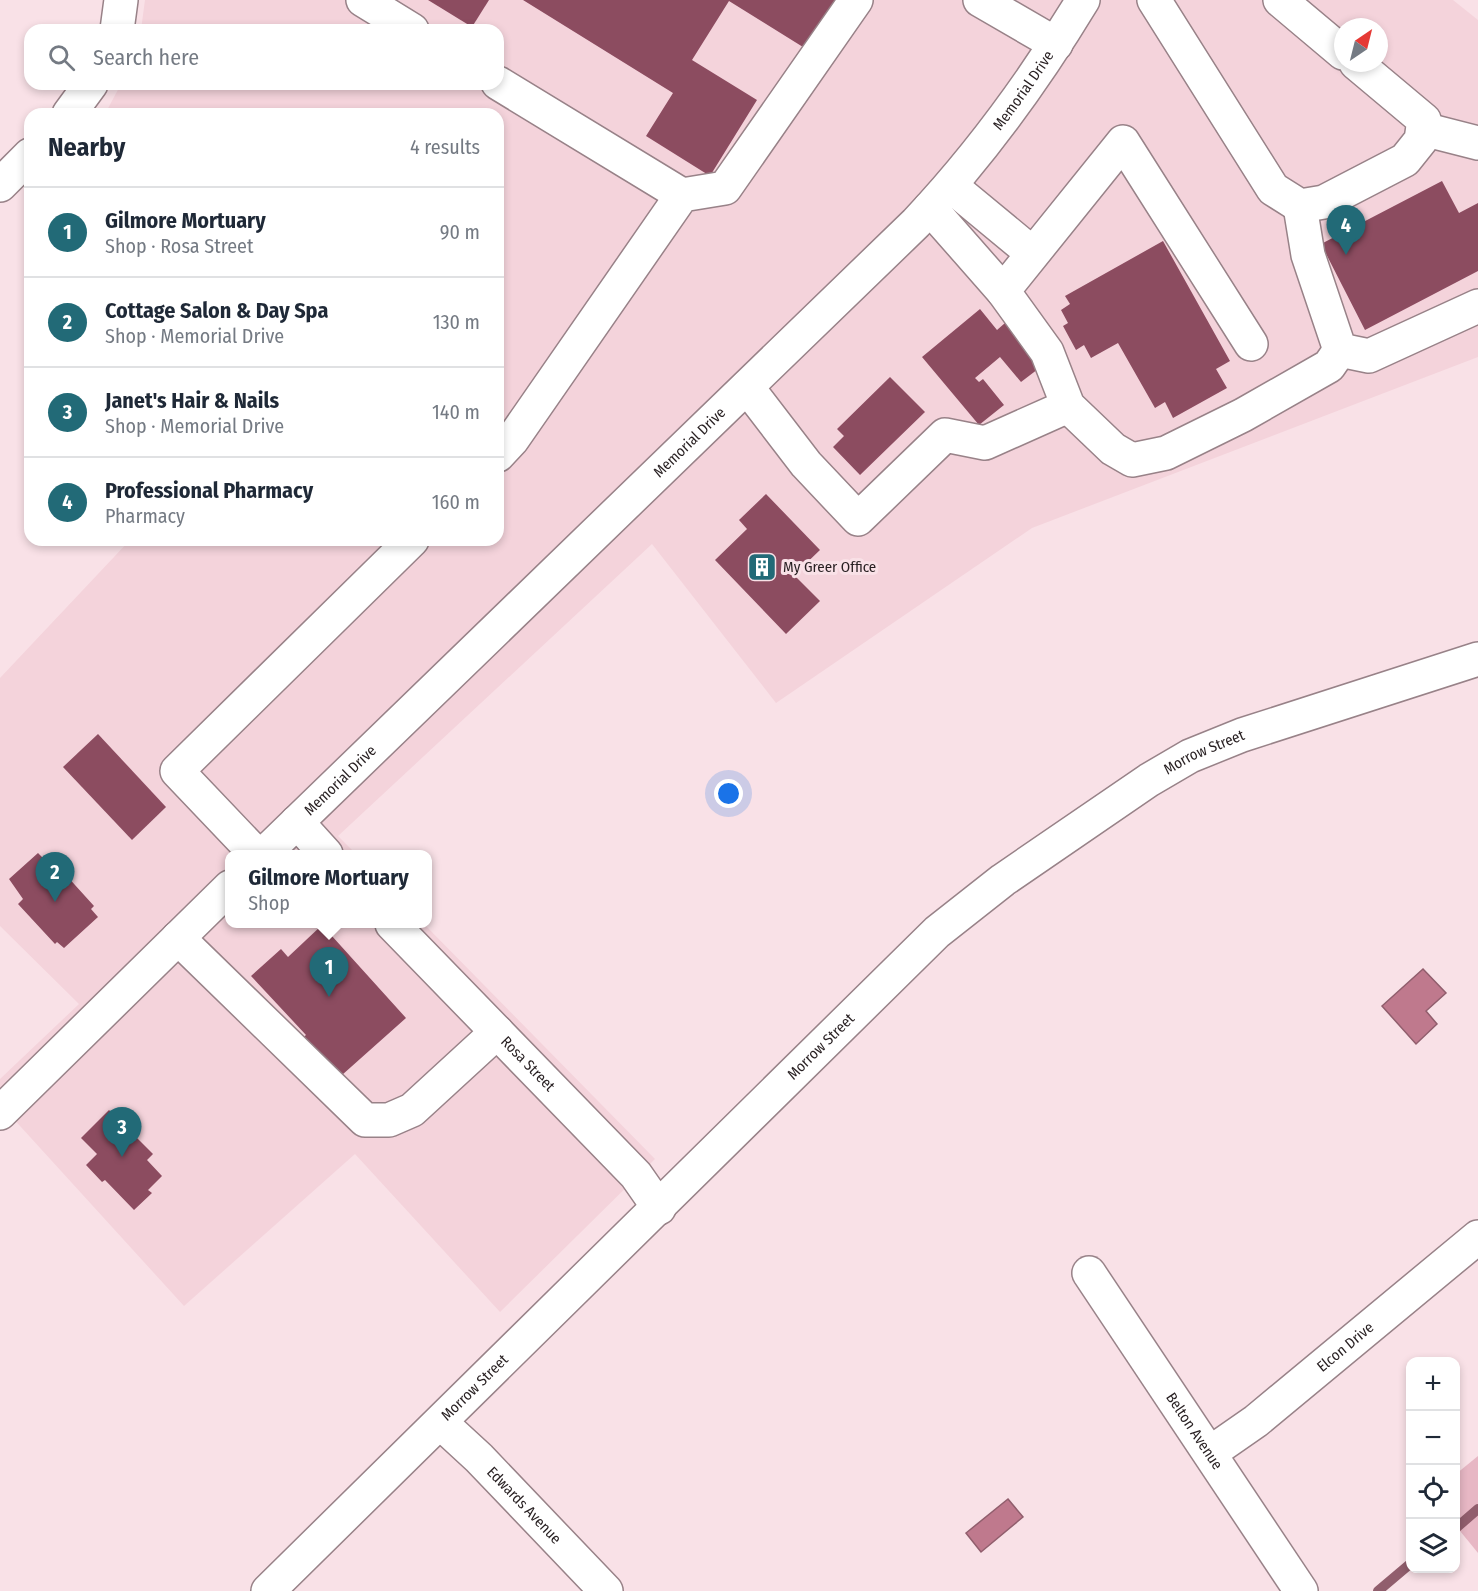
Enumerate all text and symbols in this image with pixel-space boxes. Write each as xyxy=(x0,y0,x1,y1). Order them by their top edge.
north arrow xyxy=(1334,18,1388,72)
search box xyxy=(24,24,504,90)
icon: search xyxy=(45,41,78,74)
text: Search here xyxy=(93,44,199,71)
street label: Memorial Drive xyxy=(989,47,1057,134)
text: Nearby xyxy=(48,132,125,163)
text: 4 results xyxy=(410,135,480,159)
pin: 4 xyxy=(1326,206,1366,255)
text: Gilmore Mortuary xyxy=(105,207,266,234)
text: 1 xyxy=(63,220,72,244)
text: 90 m xyxy=(440,220,480,244)
text: Shop · Rosa Street xyxy=(105,234,253,258)
text: Cottage Salon & Day Spa xyxy=(105,297,328,324)
text: 2 xyxy=(63,310,72,334)
text: 130 m xyxy=(433,310,480,334)
text: Shop · Memorial Drive xyxy=(105,324,284,348)
text: Janet's Hair & Nails xyxy=(105,387,279,414)
text: 3 xyxy=(63,400,72,424)
text: 140 m xyxy=(432,400,480,424)
street label: Memorial Drive xyxy=(650,403,729,481)
text: Shop · Memorial Drive xyxy=(105,414,284,438)
text: Professional Pharmacy xyxy=(105,477,313,504)
text: 4 xyxy=(62,490,73,514)
text: 160 m xyxy=(432,490,480,514)
text: Pharmacy xyxy=(105,504,185,528)
building icon: My Greer Office xyxy=(746,551,778,583)
place label: My Greer Office xyxy=(783,558,876,576)
street label: Morrow Street xyxy=(1160,726,1247,778)
street label: Memorial Drive xyxy=(300,741,380,819)
your location xyxy=(714,779,743,808)
popup xyxy=(225,850,432,928)
pin: 2 xyxy=(36,852,74,902)
text: Gilmore Mortuary xyxy=(248,864,409,891)
text: Shop xyxy=(248,891,290,915)
pin: 1 xyxy=(310,948,348,997)
street label: Morrow Street xyxy=(784,1009,858,1083)
street label: Rosa Street xyxy=(497,1032,559,1095)
pin: 3 xyxy=(102,1108,142,1157)
street label: Elcon Drive xyxy=(1313,1318,1377,1376)
street label: Morrow Street xyxy=(437,1351,512,1424)
map controls xyxy=(1406,1357,1460,1573)
button: + xyxy=(1406,1357,1460,1411)
street label: Belton Avenue xyxy=(1162,1389,1226,1473)
button: − xyxy=(1406,1411,1460,1465)
street label: Edwards Avenue xyxy=(483,1463,565,1548)
button: locate xyxy=(1406,1465,1460,1519)
button: layers xyxy=(1406,1519,1460,1573)

